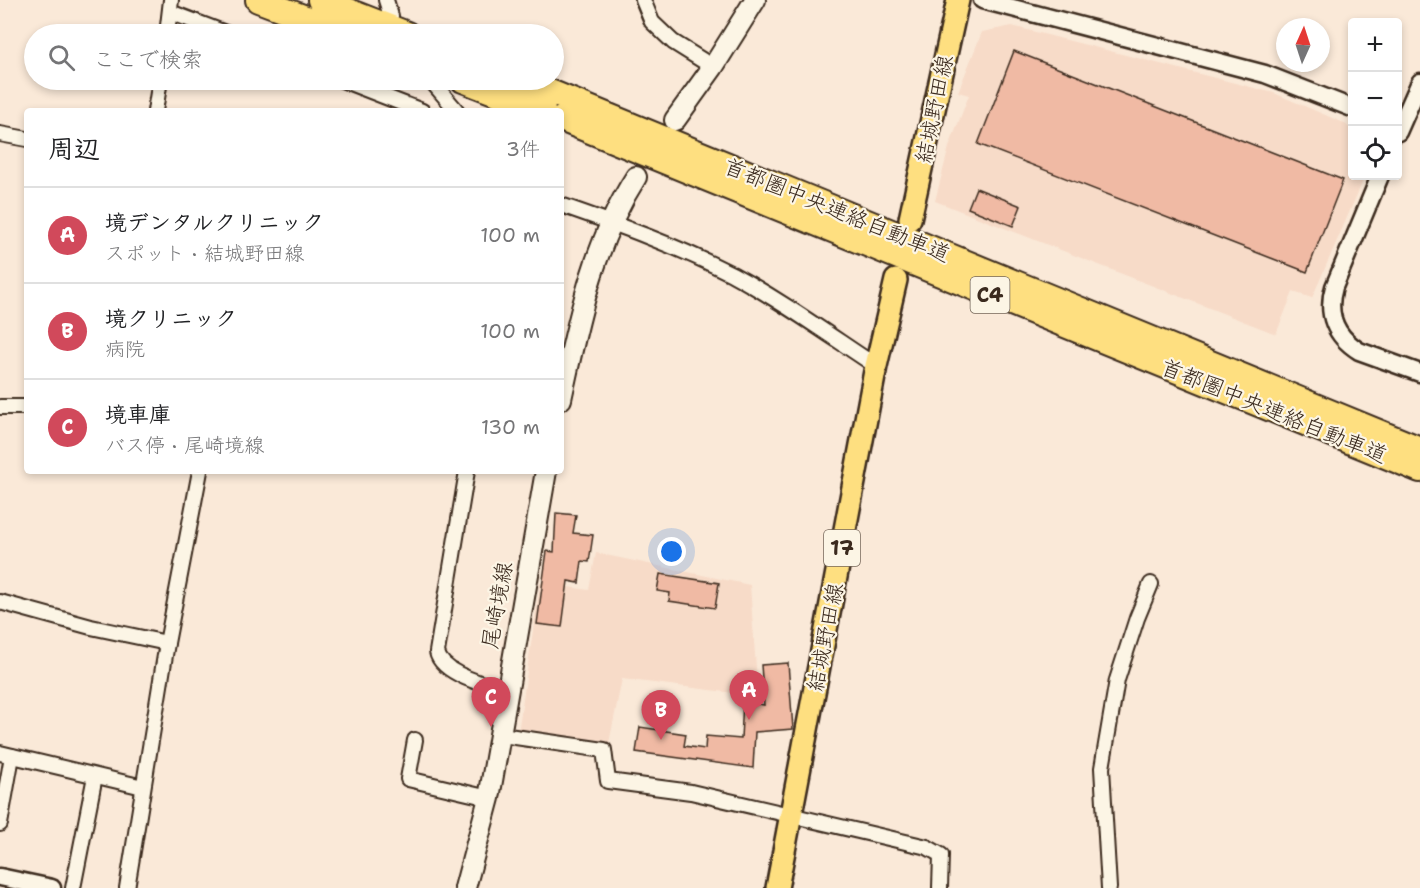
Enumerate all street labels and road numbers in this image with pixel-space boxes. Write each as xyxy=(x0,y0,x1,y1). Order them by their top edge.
street label: 結城野田線 xyxy=(908,52,960,166)
street label: 首都圏中央連絡自動車道 xyxy=(719,151,955,269)
road number: C4 xyxy=(970,277,1010,313)
street label: 首都圏中央連絡自動車道 xyxy=(1156,352,1392,470)
road number: 17 xyxy=(824,530,860,566)
street label: 尾崎境線 xyxy=(475,559,519,651)
street label: 結城野田線 xyxy=(800,580,850,694)

